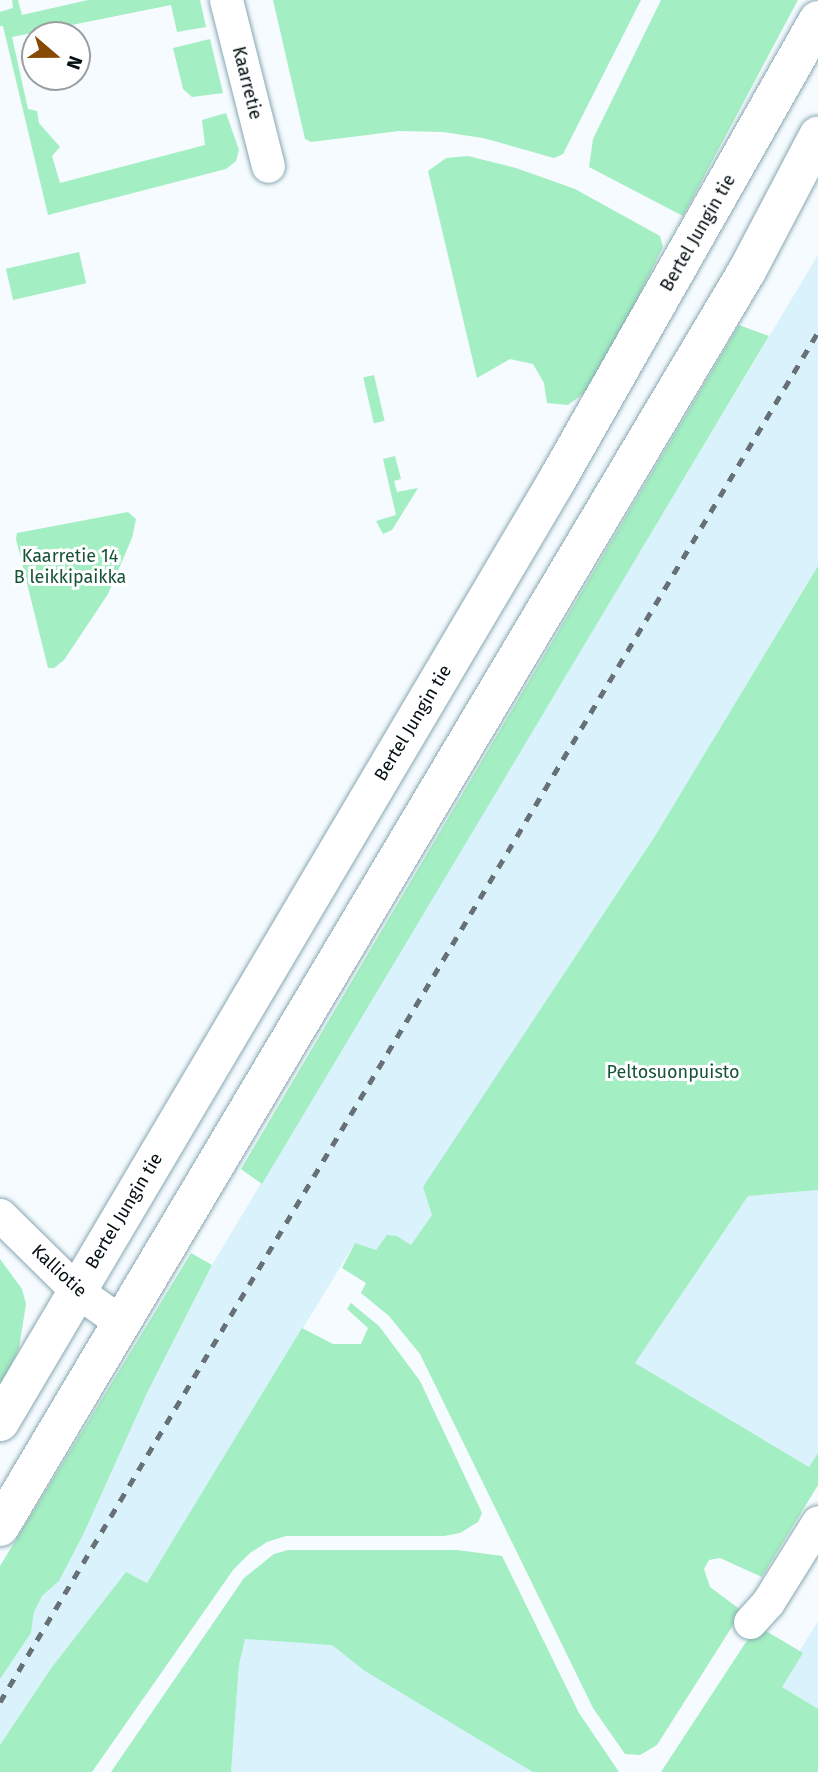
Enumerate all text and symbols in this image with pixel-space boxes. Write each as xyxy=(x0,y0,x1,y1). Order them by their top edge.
north arrow xyxy=(21,21,91,91)
street label: Kaarretie xyxy=(228,44,266,122)
text: N xyxy=(61,53,87,73)
street label: Bertel Jungin tie xyxy=(656,171,740,295)
park label: Kaarretie 14 B leikkipaikka xyxy=(14,546,126,588)
street label: Bertel Jungin tie xyxy=(370,661,456,785)
park label: Peltosuonpuisto xyxy=(606,1061,740,1083)
street label: Bertel Jungin tie xyxy=(81,1149,167,1273)
street label: Kalliotie xyxy=(27,1240,91,1302)

